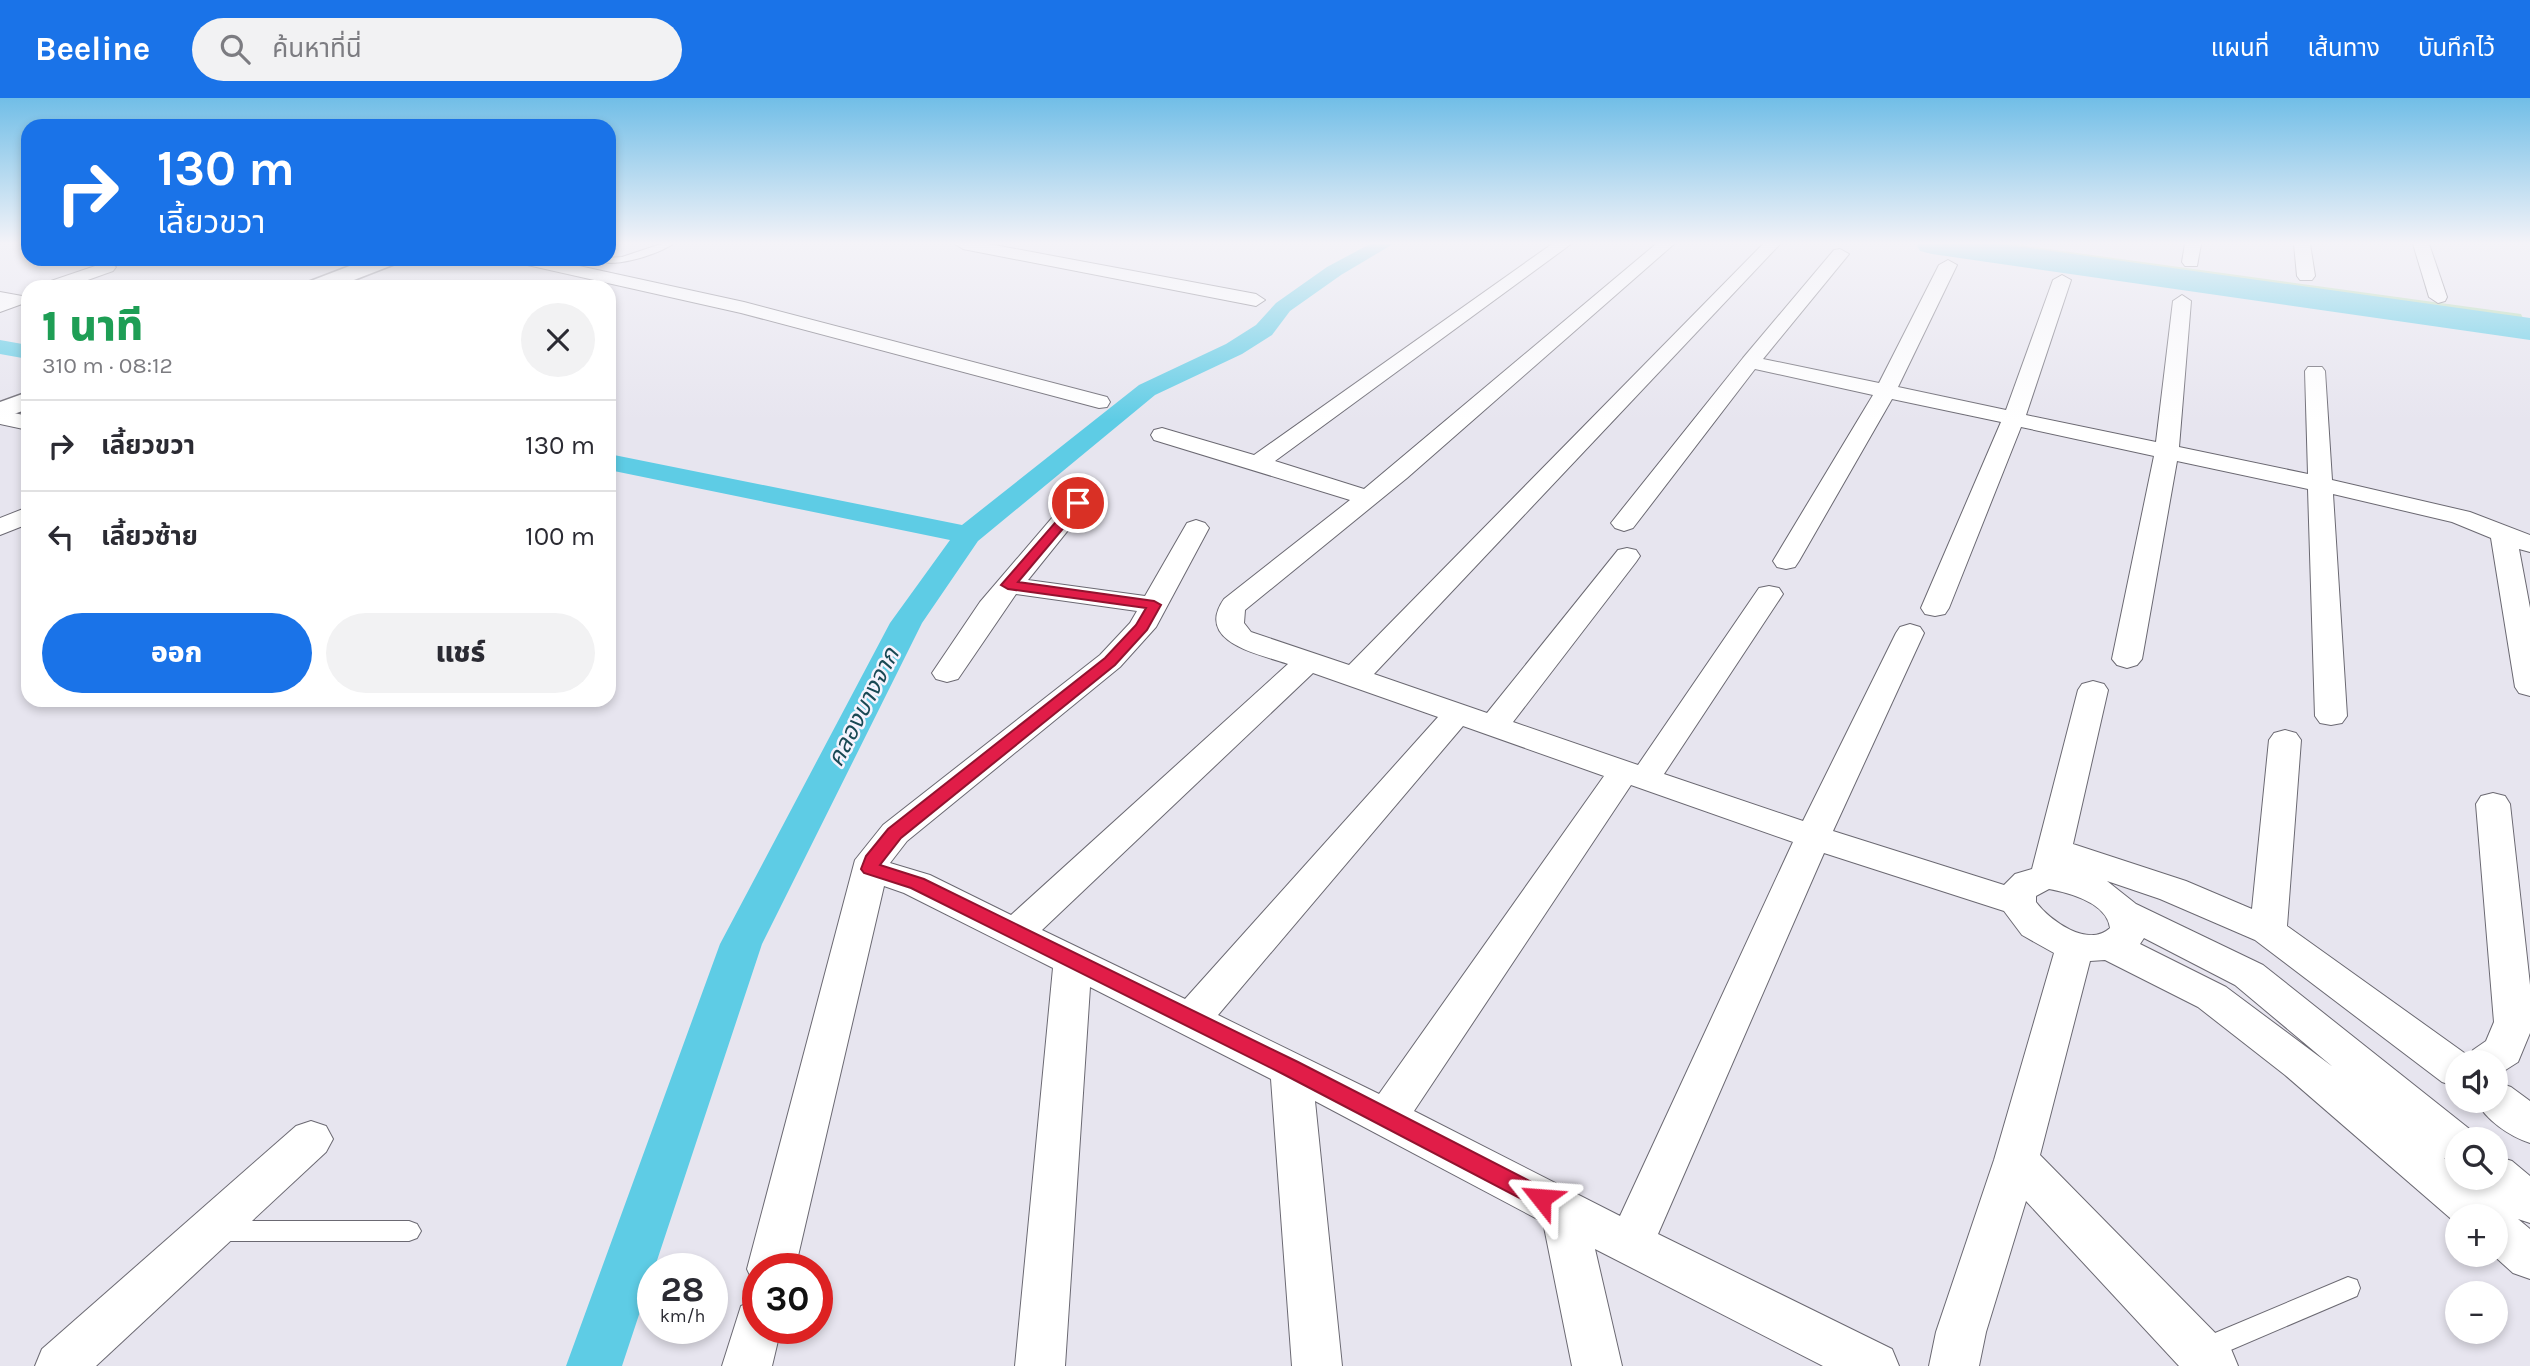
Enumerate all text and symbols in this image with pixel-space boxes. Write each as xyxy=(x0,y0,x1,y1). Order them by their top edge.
search box xyxy=(192,18,682,81)
text: Beeline xyxy=(35,30,150,68)
icon: search xyxy=(216,30,254,68)
text: ค้นหาที่นี่ xyxy=(272,33,362,64)
text: แผนที่ xyxy=(2211,34,2269,62)
text: เส้นทาง xyxy=(2307,34,2380,62)
text: บันทึกไว้ xyxy=(2418,34,2495,62)
text: 130 m xyxy=(157,140,295,197)
icon: right xyxy=(42,147,133,238)
text: เลี้ยวขวา xyxy=(157,204,265,241)
text: 1 นาที xyxy=(42,301,143,351)
button: close xyxy=(521,303,595,377)
text: 310 m · 08:12 xyxy=(42,352,173,379)
icon: right xyxy=(42,427,80,465)
text: เลี้ยวขวา xyxy=(101,430,195,461)
text: 130 m xyxy=(525,430,595,461)
pin xyxy=(1048,473,1108,533)
icon: arrive xyxy=(1059,484,1097,522)
icon: left xyxy=(42,518,80,556)
text: เลี้ยวซ้าย xyxy=(101,521,198,552)
text: 100 m xyxy=(525,521,595,552)
button: ออก xyxy=(42,613,312,693)
button: แชร์ xyxy=(326,613,595,693)
water label: คลองบางจาก xyxy=(821,642,906,771)
map controls xyxy=(2445,1050,2508,1344)
button: sound xyxy=(2445,1050,2508,1113)
button: search xyxy=(2445,1127,2508,1190)
position arrow xyxy=(1504,1161,1578,1235)
button: + xyxy=(2445,1204,2508,1267)
speed limit sign: 30 xyxy=(742,1253,833,1344)
text: 28 xyxy=(661,1269,704,1310)
button: − xyxy=(2445,1281,2508,1344)
text: km/h xyxy=(660,1305,705,1327)

